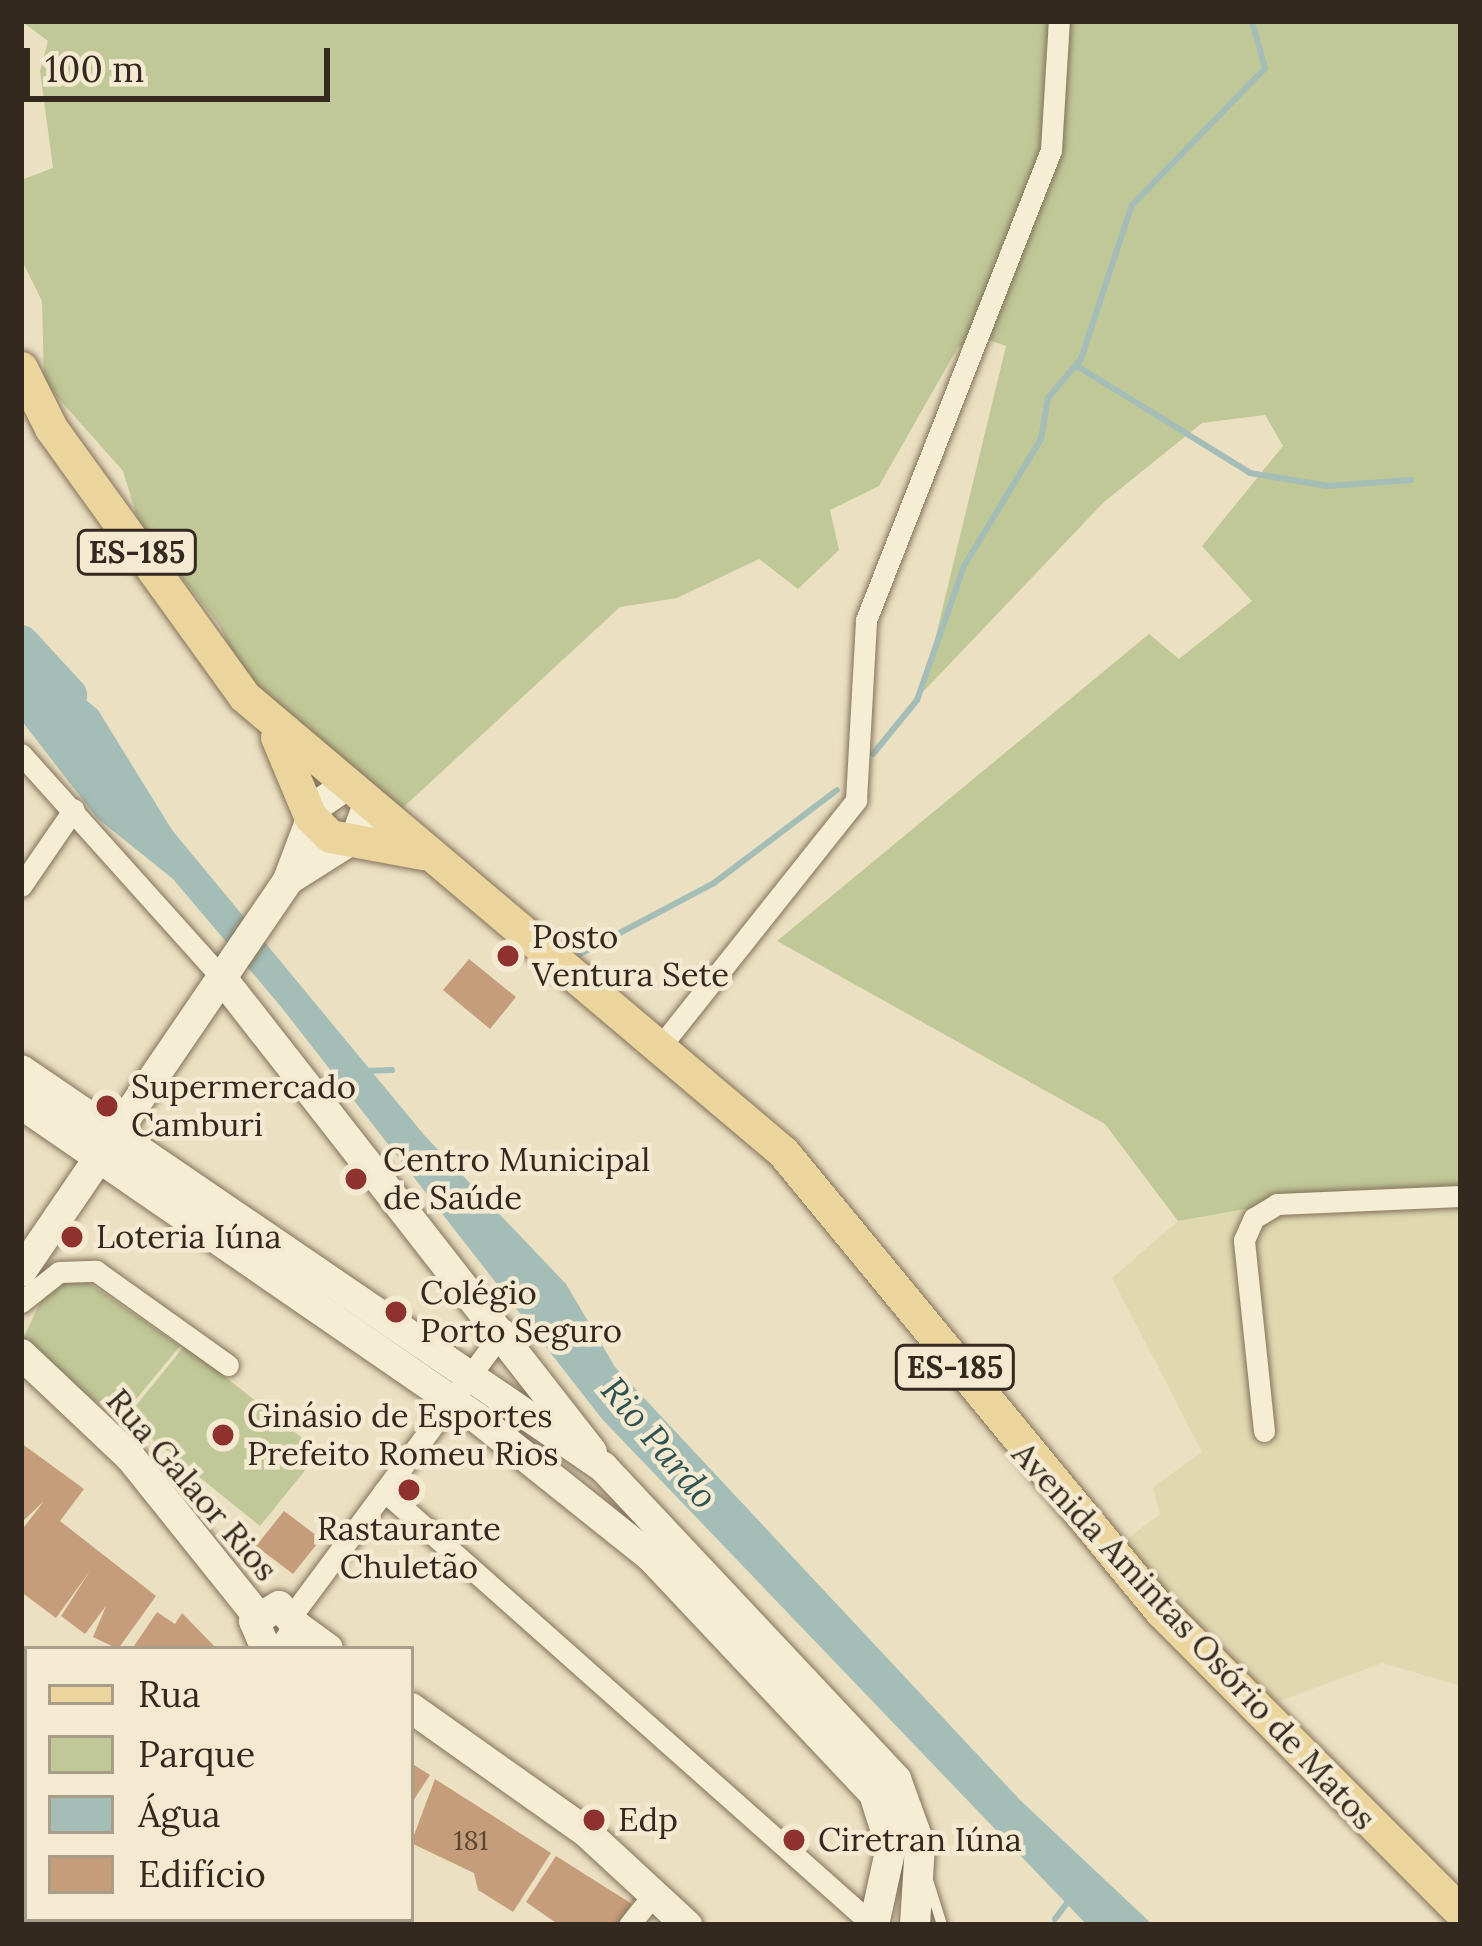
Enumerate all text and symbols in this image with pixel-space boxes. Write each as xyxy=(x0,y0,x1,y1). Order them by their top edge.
scale bar xyxy=(30,24,336,98)
text: 100 m xyxy=(45,46,144,92)
road number: ES-185 xyxy=(74,528,200,576)
place label: Posto Ventura Sete xyxy=(532,917,729,995)
marker: Posto Ventura Sete xyxy=(495,943,521,969)
place label: Supermercado Camburi xyxy=(131,1067,356,1145)
marker: Supermercado Camburi xyxy=(94,1093,120,1119)
place label: Centro Municipal de Saúde xyxy=(383,1140,650,1218)
marker: Centro Municipal de Saúde xyxy=(340,1163,372,1195)
place label: Loteria Iúna xyxy=(96,1217,281,1257)
marker: Loteria Iúna xyxy=(59,1224,85,1250)
place label: Colégio Porto Seguro xyxy=(420,1273,622,1351)
marker: Colégio Porto Seguro xyxy=(383,1299,409,1325)
road number: ES-185 xyxy=(892,1343,1018,1391)
water label: Rio Pardo xyxy=(592,1369,726,1517)
street label: Rua Galaor Rios xyxy=(98,1381,286,1589)
place label: Ginásio de Esportes Prefeito Romeu Rios xyxy=(247,1396,559,1474)
marker: Ginásio de Esportes Prefeito Romeu Rios xyxy=(210,1422,236,1448)
street label: Avenida Amintas Osório de Matos xyxy=(1004,1434,1384,1838)
marker: Rastaurante Chuletão xyxy=(396,1477,422,1503)
place label: Rastaurante Chuletão xyxy=(317,1509,501,1587)
legend xyxy=(24,1646,414,1922)
text: Rua xyxy=(138,1671,201,1717)
text: Parque xyxy=(138,1731,255,1777)
text: Água xyxy=(138,1791,221,1837)
place label: Edp xyxy=(618,1800,678,1840)
marker: Edp xyxy=(581,1807,607,1833)
place label: Ciretran Iúna xyxy=(818,1820,1022,1860)
house number: 181 xyxy=(454,1825,488,1857)
marker: Ciretran Iúna xyxy=(781,1827,807,1853)
text: Edifício xyxy=(138,1851,266,1897)

